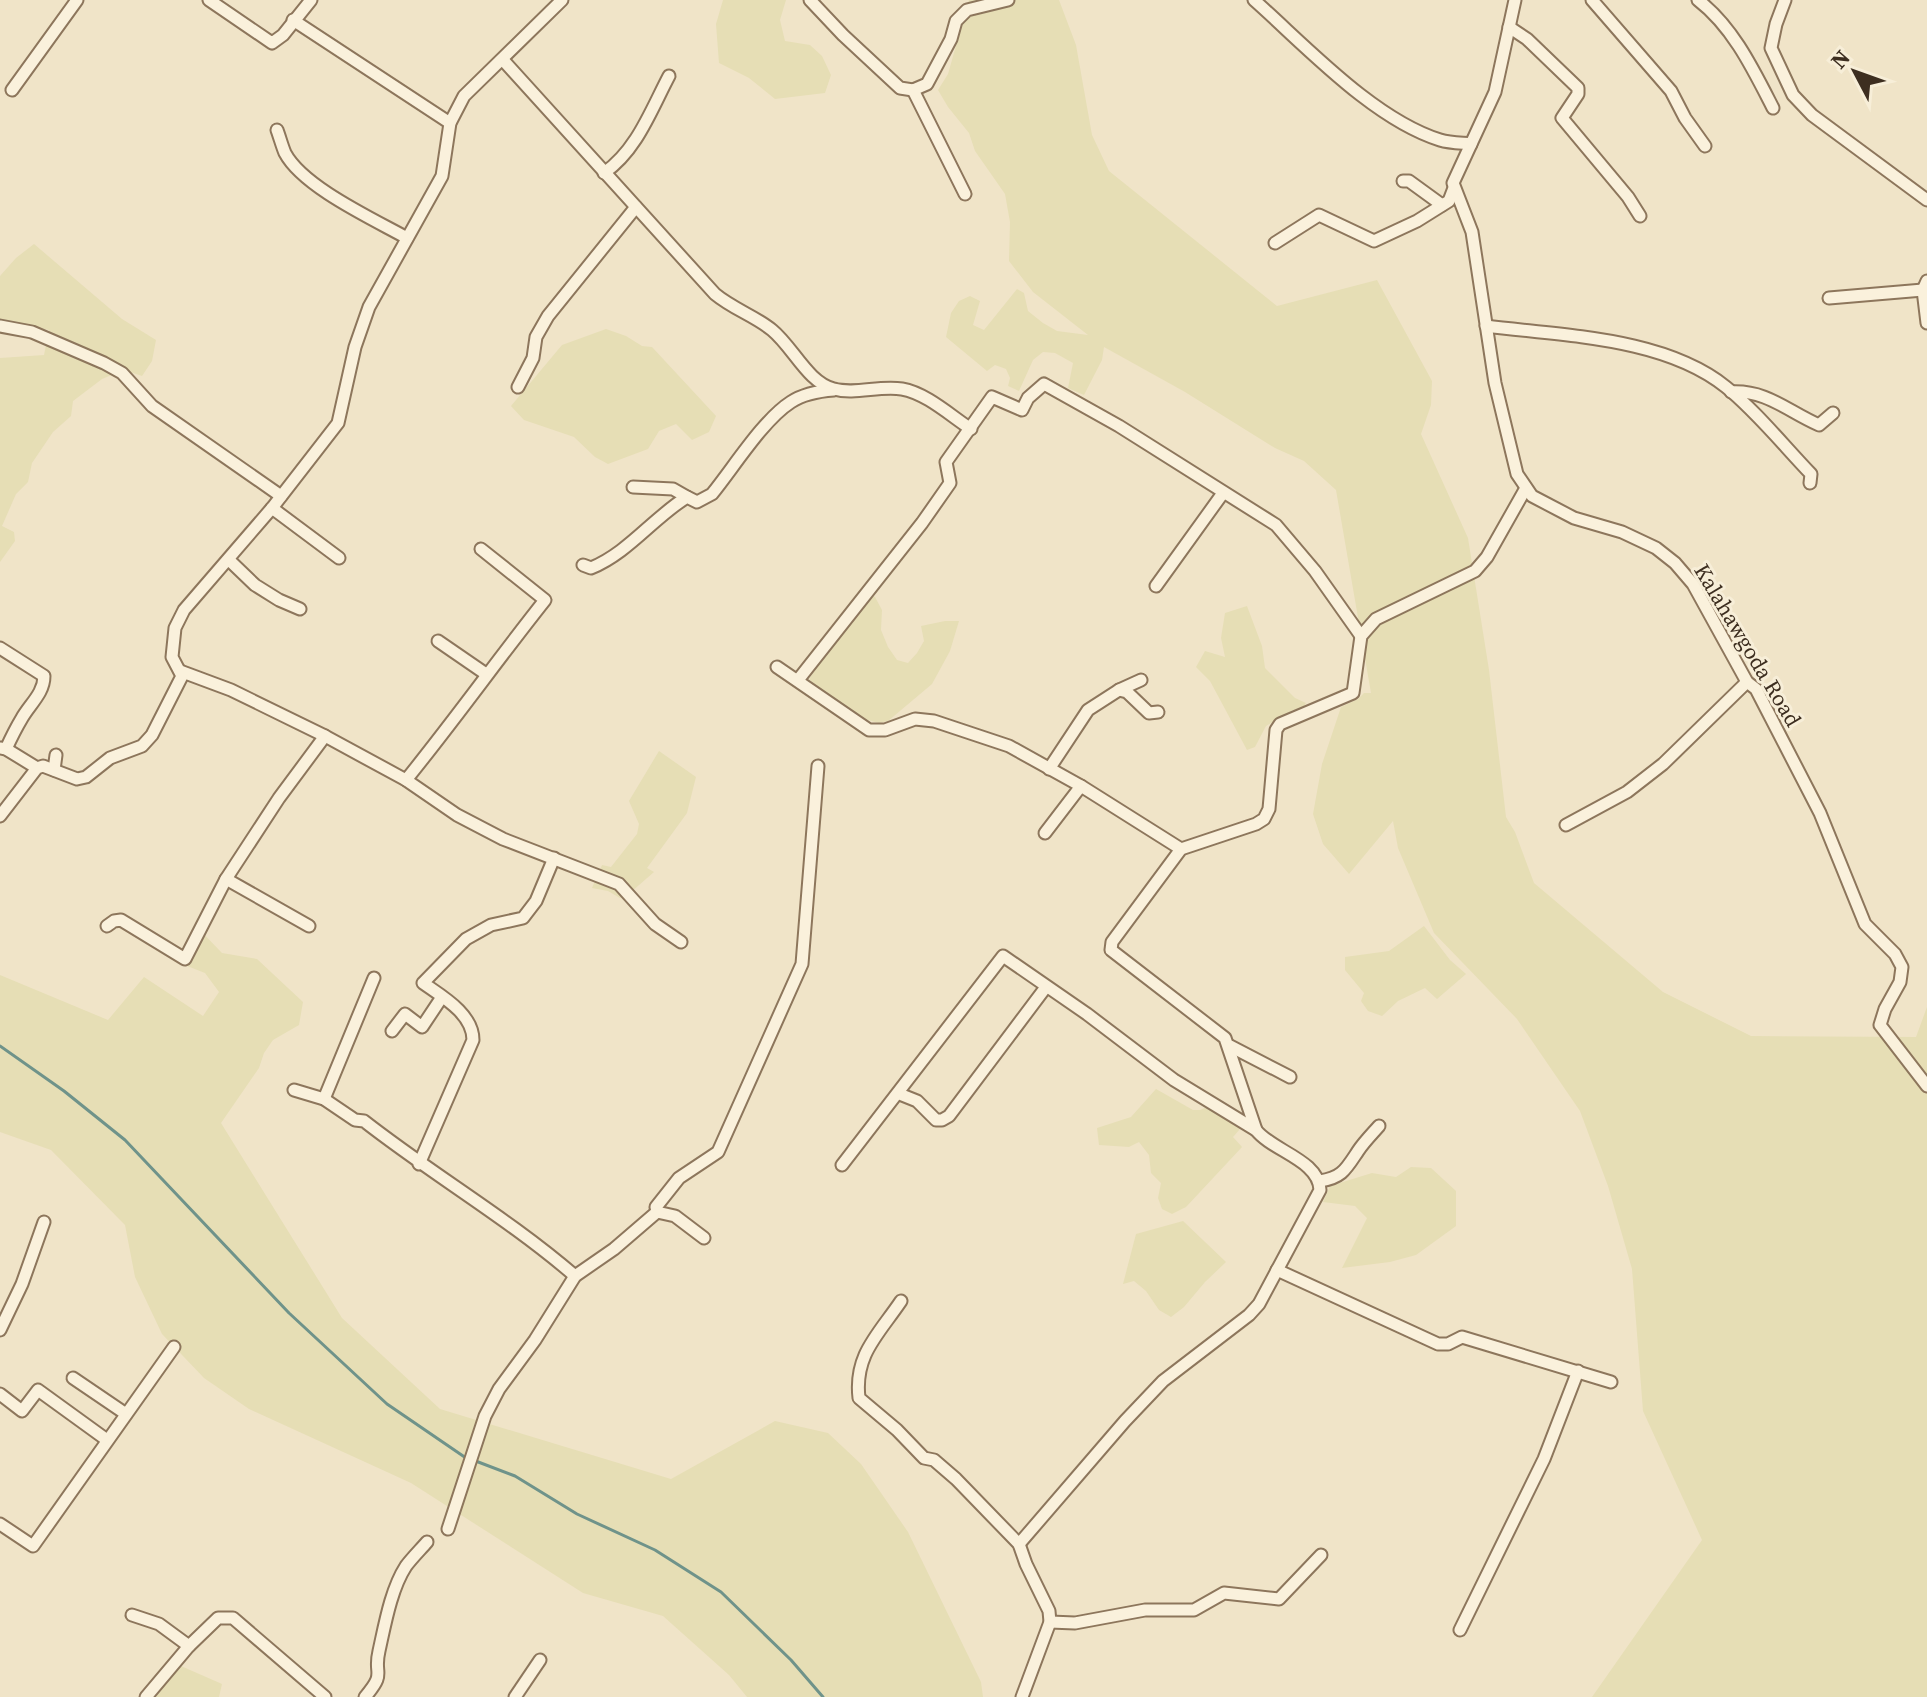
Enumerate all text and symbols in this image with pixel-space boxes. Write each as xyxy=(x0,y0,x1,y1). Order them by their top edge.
north arrow xyxy=(1815,32,1895,112)
text: N xyxy=(1823,43,1856,75)
street label: Kalahawgoda Road xyxy=(1687,558,1809,733)

